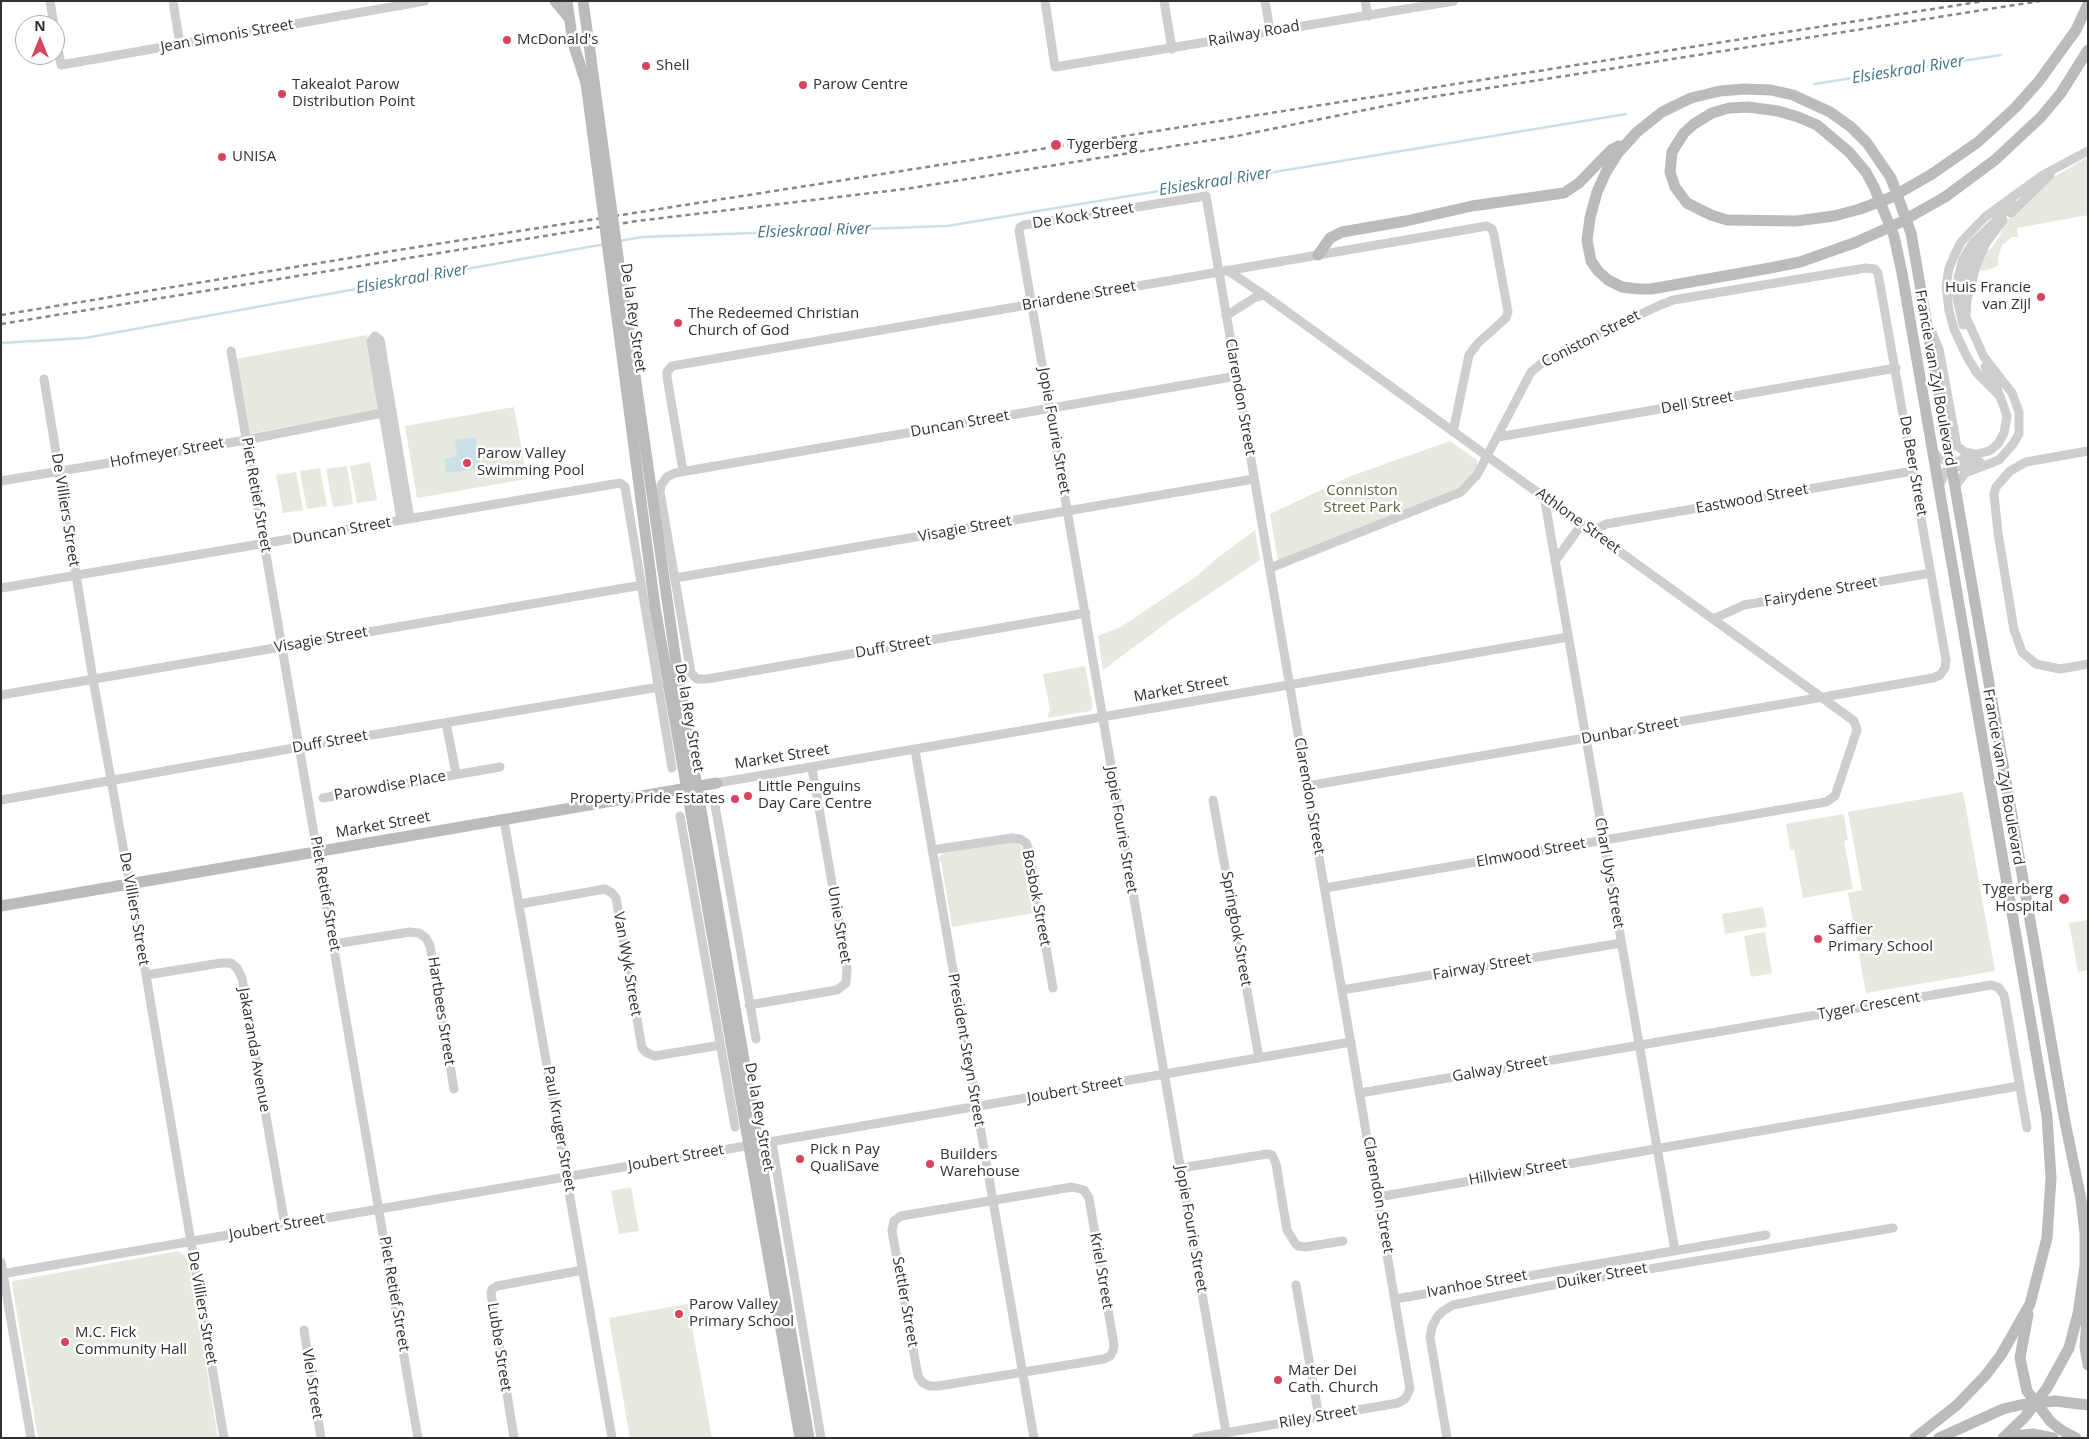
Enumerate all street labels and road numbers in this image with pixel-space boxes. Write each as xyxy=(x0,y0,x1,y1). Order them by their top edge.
street label: Jean Simonis Street xyxy=(159,15,295,57)
street label: Railway Road xyxy=(1207,17,1301,51)
street label: De Kock Street xyxy=(1031,199,1135,233)
street label: De la Rey Street xyxy=(616,262,650,374)
street label: Briardene Street xyxy=(1021,277,1137,315)
street label: Francie van Zyl Boulevard xyxy=(1911,288,1959,468)
street label: Coniston Street xyxy=(1539,306,1643,372)
street label: Clarendon Street xyxy=(1221,337,1259,457)
street label: Jopie Fourie Street xyxy=(1034,366,1074,496)
street label: Dell Street xyxy=(1660,388,1734,418)
street label: Duncan Street xyxy=(909,406,1011,442)
street label: De Beer Street xyxy=(1895,414,1931,518)
street label: Hofmeyer Street xyxy=(109,434,225,472)
street label: Piet Retief Street xyxy=(237,436,275,554)
street label: De Villiers Street xyxy=(47,452,83,568)
street label: Eastwood Street xyxy=(1694,480,1810,518)
street label: Athlone Street xyxy=(1532,484,1624,558)
street label: Visagie Street xyxy=(917,512,1013,546)
street label: Duncan Street xyxy=(291,513,393,549)
street label: Fairydene Street xyxy=(1763,573,1879,611)
street label: Visagie Street xyxy=(273,623,369,657)
street label: Duff Street xyxy=(854,632,932,662)
street label: De la Rey Street xyxy=(671,662,707,774)
street label: Market Street xyxy=(1132,672,1230,706)
street label: Francie van Zyl Boulevard xyxy=(1979,687,2027,867)
street label: Dunbar Street xyxy=(1580,714,1680,748)
street label: Duff Street xyxy=(291,727,369,757)
street label: Clarendon Street xyxy=(1290,736,1328,856)
street label: Market Street xyxy=(733,741,831,773)
street label: Jopie Fourie Street xyxy=(1101,765,1141,895)
street label: Parowdise Place xyxy=(333,767,447,805)
street label: Market Street xyxy=(334,808,432,842)
street label: Charl Uys Street xyxy=(1590,816,1628,930)
street label: Piet Retief Street xyxy=(306,835,344,953)
street label: Elmwood Street xyxy=(1475,835,1587,871)
street label: Bosbok Street xyxy=(1018,848,1054,948)
street label: De Villiers Street xyxy=(115,851,153,967)
street label: Springbok Street xyxy=(1217,870,1255,988)
street label: Unie Street xyxy=(823,885,855,965)
street label: Van Wyk Street xyxy=(609,911,645,1017)
street label: Fairway Street xyxy=(1432,950,1532,984)
street label: Hartbees Street xyxy=(424,955,458,1067)
street label: President Steyn Street xyxy=(944,972,988,1128)
street label: Jakaranda Avenue xyxy=(234,986,274,1114)
street label: Tyger Crescent xyxy=(1816,988,1922,1024)
street label: Galway Street xyxy=(1451,1052,1549,1086)
street label: De la Rey Street xyxy=(741,1061,777,1173)
street label: Paul Kruger Street xyxy=(539,1065,579,1193)
street label: Joubert Street xyxy=(1026,1073,1124,1107)
street label: Clarendon Street xyxy=(1359,1135,1397,1255)
street label: Joubert Street xyxy=(627,1141,725,1175)
street label: Hillview Street xyxy=(1467,1154,1569,1190)
street label: Jopie Fourie Street xyxy=(1171,1164,1211,1294)
street label: Joubert Street xyxy=(228,1210,326,1244)
street label: Kriel Street xyxy=(1085,1231,1117,1311)
street label: Piet Retief Street xyxy=(375,1235,413,1353)
street label: De Villiers Street xyxy=(183,1250,221,1366)
street label: Settler Street xyxy=(888,1255,922,1349)
street label: Duiker Street xyxy=(1555,1259,1649,1293)
street label: Ivanhoe Street xyxy=(1425,1266,1529,1302)
street label: Lubbe Street xyxy=(483,1301,515,1393)
street label: Vlei Street xyxy=(298,1348,326,1420)
street label: Riley Street xyxy=(1278,1401,1358,1433)

